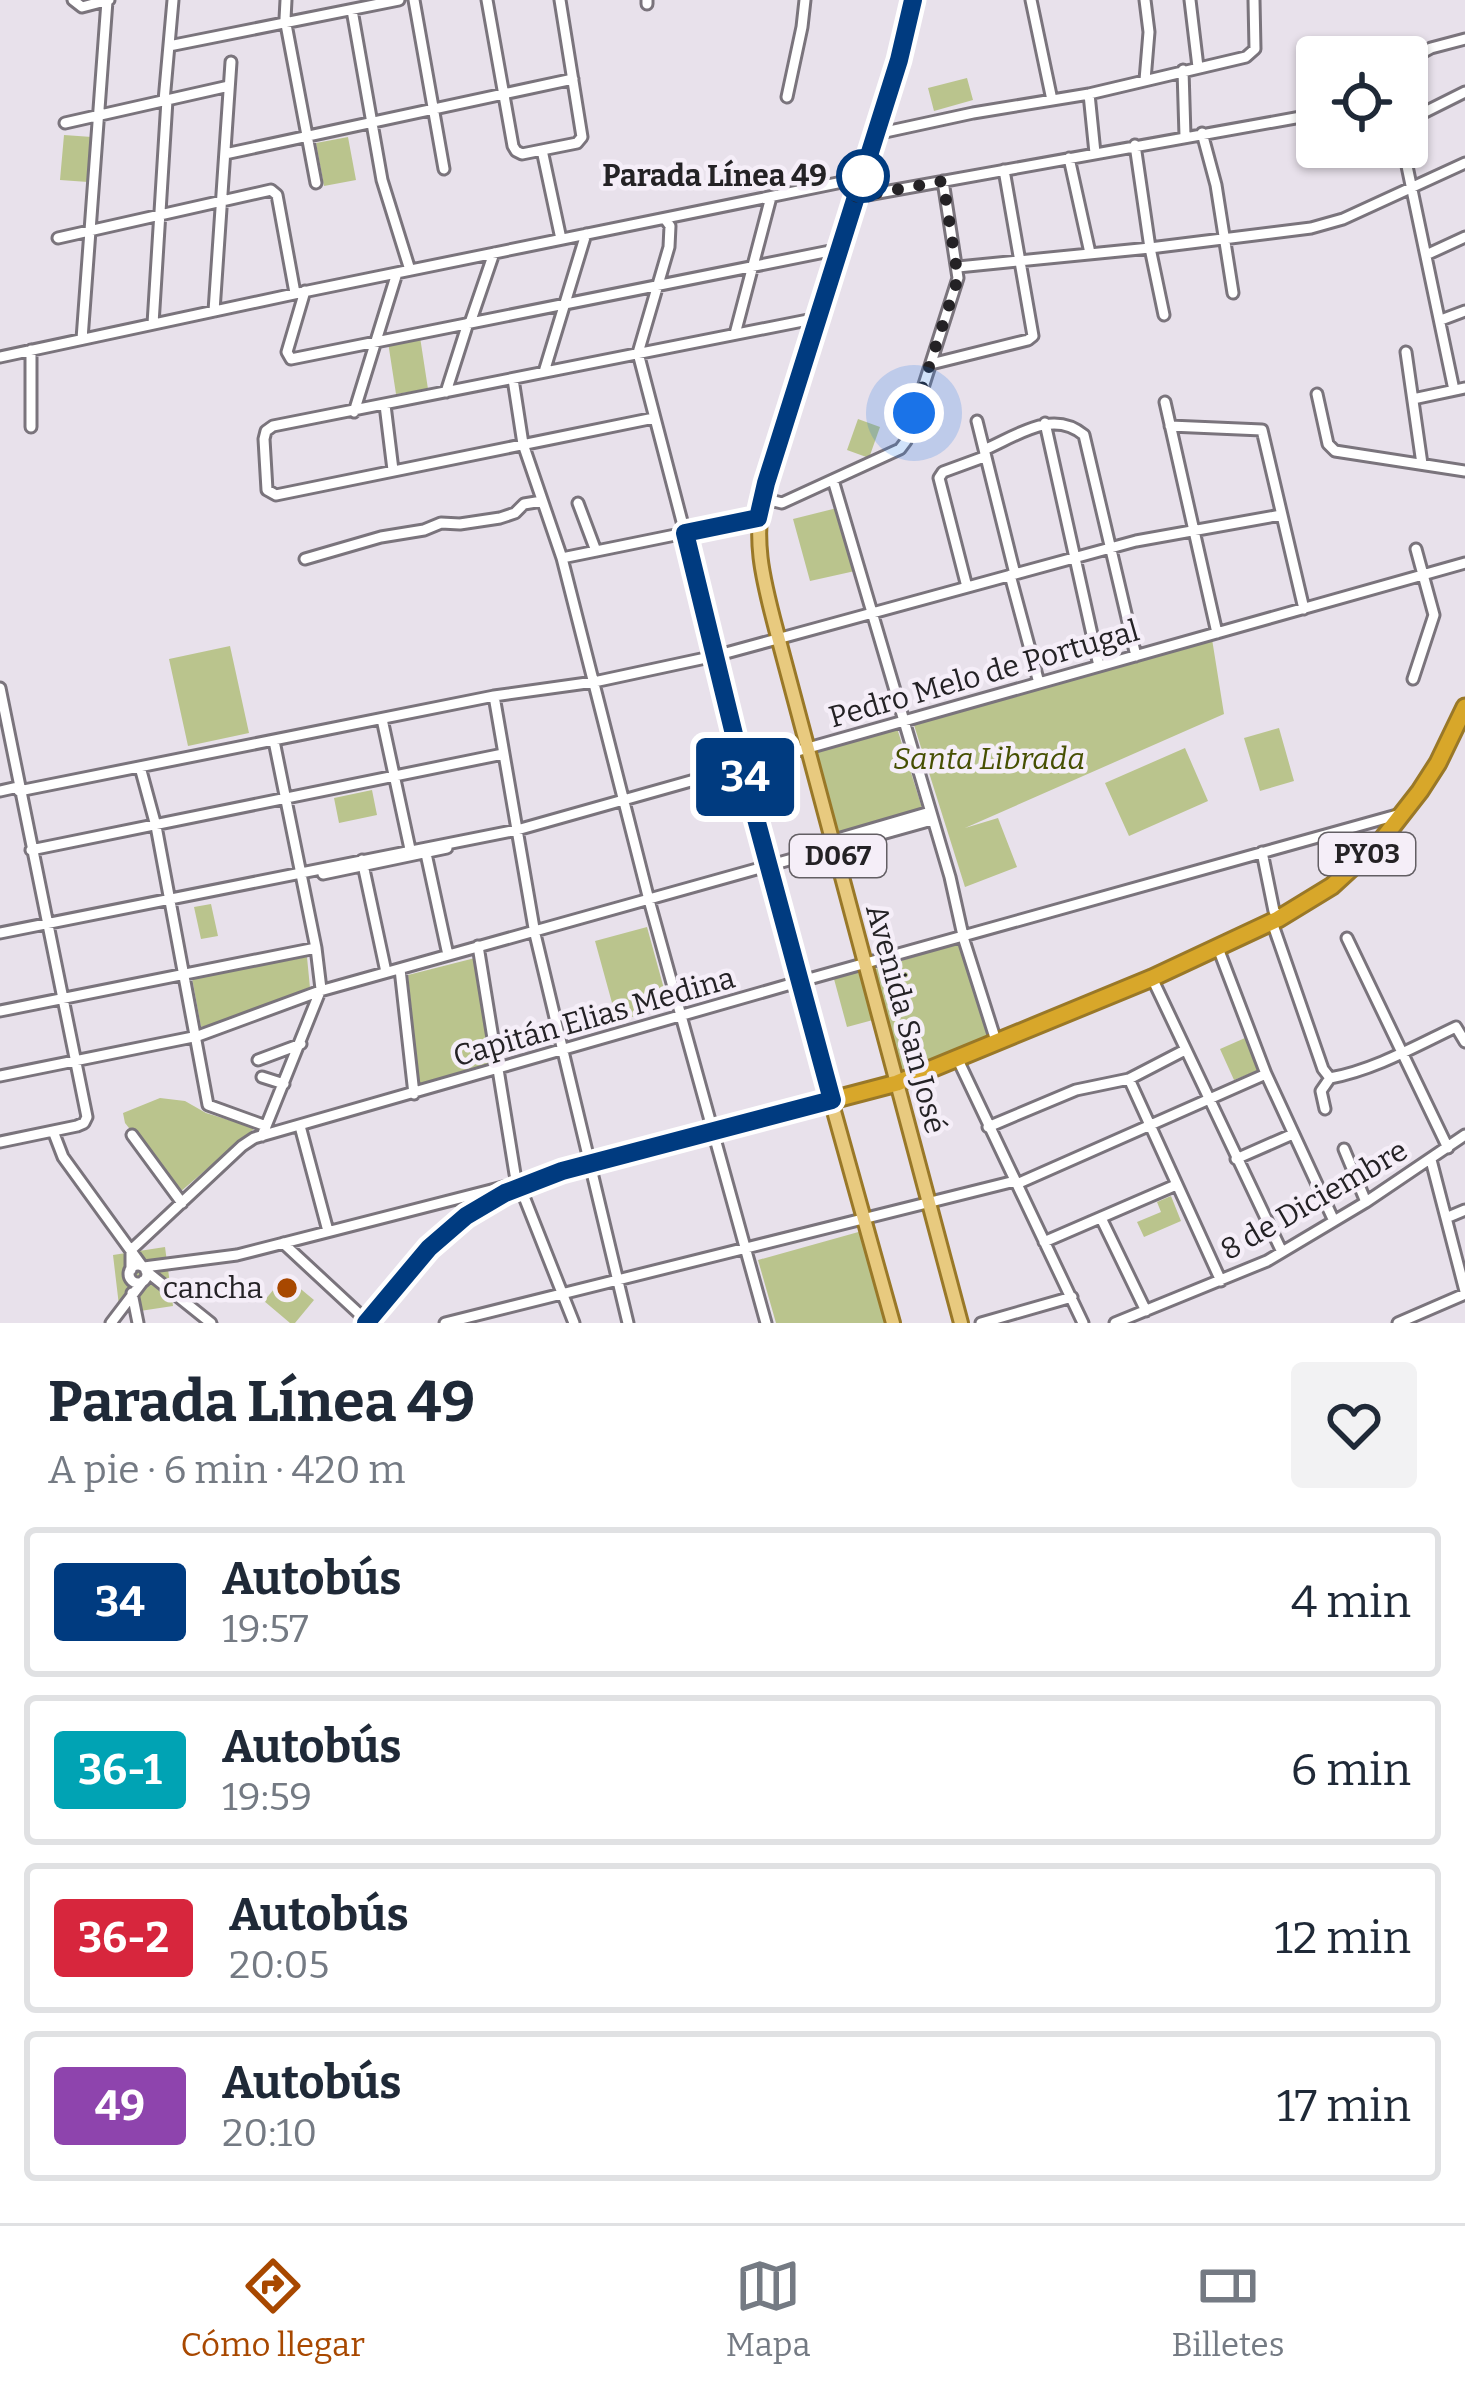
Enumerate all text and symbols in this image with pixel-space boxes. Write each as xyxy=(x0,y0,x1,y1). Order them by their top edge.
map controls xyxy=(1296,36,1428,168)
button: locate xyxy=(1296,36,1428,168)
marker: Parada Línea 49 xyxy=(838,151,888,201)
place label: Parada Línea 49 xyxy=(602,158,827,194)
your location xyxy=(884,383,944,443)
street label: Pedro Melo de Portugal xyxy=(825,612,1143,736)
line badge: 34 xyxy=(691,738,799,816)
park label: Santa Librada xyxy=(893,741,1085,777)
text: 34 xyxy=(720,752,770,802)
road number: PY03 xyxy=(1319,833,1415,875)
road number: D067 xyxy=(790,835,886,877)
street label: Avenida San José xyxy=(858,901,954,1137)
street label: Capitán Elias Medina xyxy=(449,960,739,1074)
street label: 8 de Diciembre xyxy=(1214,1132,1414,1268)
place label: cancha xyxy=(163,1270,263,1306)
marker: cancha xyxy=(274,1275,300,1301)
button: heart xyxy=(1291,1362,1417,1488)
text: Parada Línea 49 xyxy=(48,1368,475,1436)
text: A pie · 6 min · 420 m xyxy=(48,1447,406,1493)
text: Autobús xyxy=(222,1552,402,1606)
text: 4 min xyxy=(1291,1575,1411,1629)
text: 34 xyxy=(95,1577,145,1627)
text: 19:57 xyxy=(222,1606,309,1652)
text: Autobús xyxy=(222,1720,402,1774)
text: 6 min xyxy=(1291,1743,1411,1797)
text: 36-1 xyxy=(78,1745,162,1795)
text: 19:59 xyxy=(222,1774,312,1820)
text: Autobús xyxy=(229,1888,409,1942)
text: 12 min xyxy=(1274,1911,1411,1965)
text: 36-2 xyxy=(78,1913,169,1963)
text: 20:05 xyxy=(229,1942,329,1988)
text: Autobús xyxy=(222,2056,402,2110)
text: 17 min xyxy=(1277,2079,1411,2133)
text: 49 xyxy=(95,2081,145,2131)
text: 20:10 xyxy=(222,2110,317,2156)
tab: Cómo llegar xyxy=(181,2253,365,2365)
tab: Mapa xyxy=(726,2253,810,2365)
tab: Billetes xyxy=(1172,2253,1284,2365)

